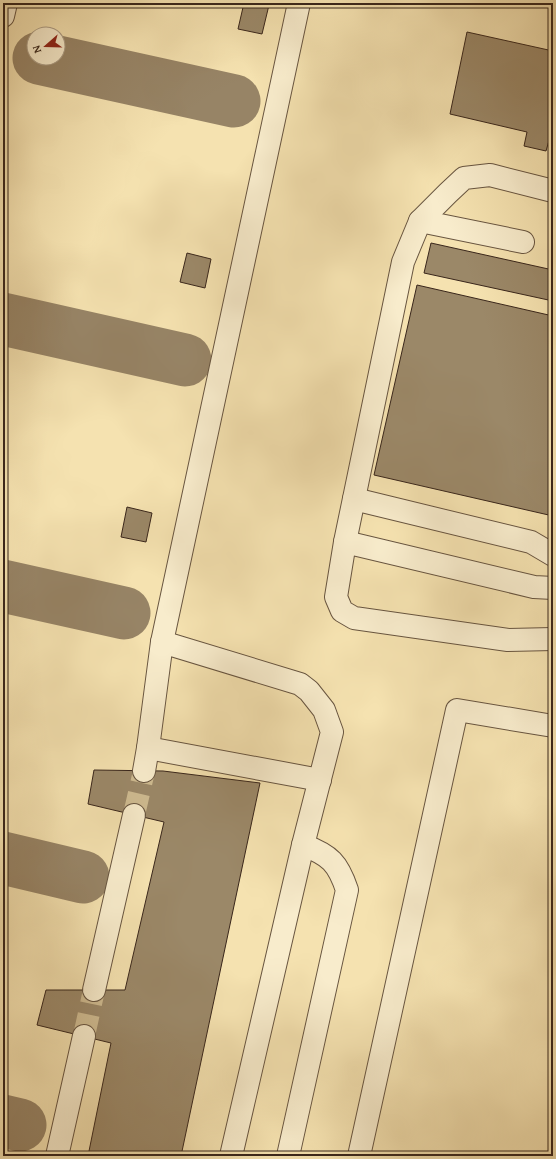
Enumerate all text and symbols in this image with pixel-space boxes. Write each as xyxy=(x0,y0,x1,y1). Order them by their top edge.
north arrow xyxy=(26,26,66,66)
text: N xyxy=(28,43,45,56)

